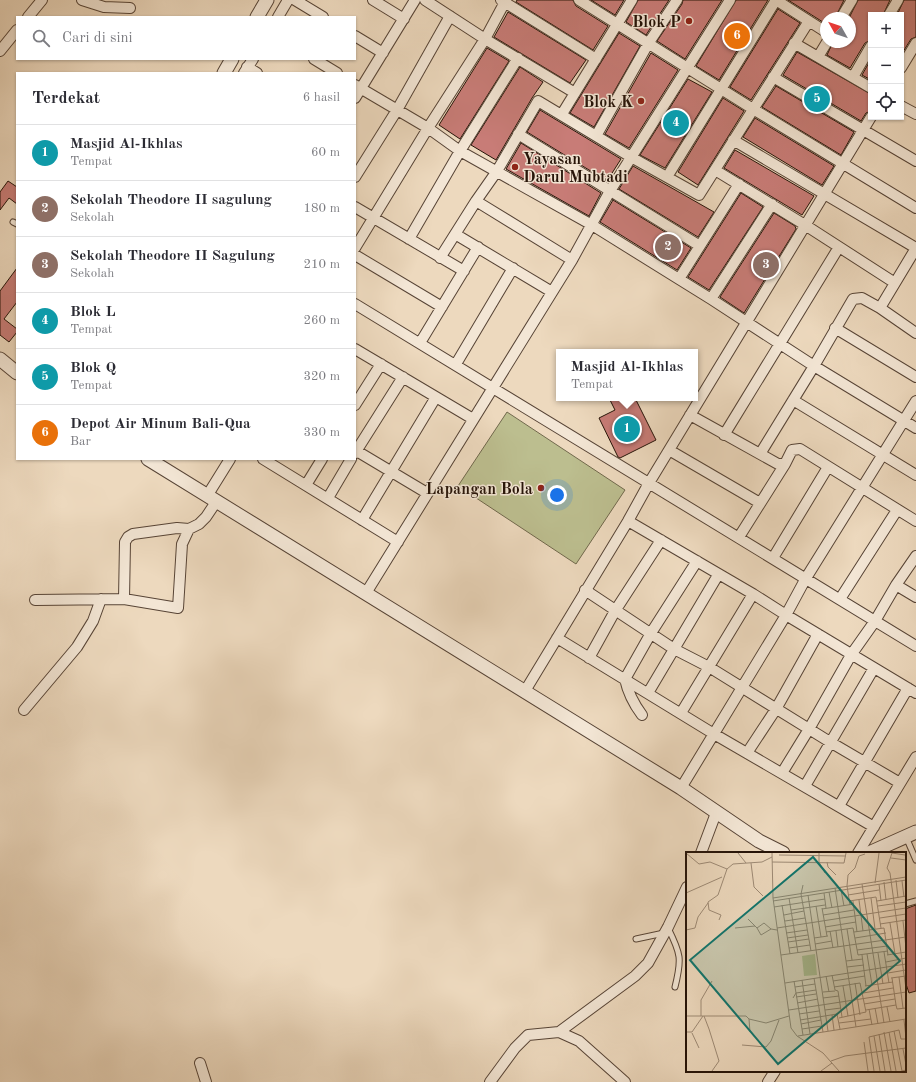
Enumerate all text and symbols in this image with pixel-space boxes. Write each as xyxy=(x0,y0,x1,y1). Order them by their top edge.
north arrow xyxy=(820,12,856,48)
map controls xyxy=(868,12,904,120)
button: + xyxy=(868,12,904,48)
place label: Blok P xyxy=(632,15,681,31)
search box xyxy=(16,16,356,60)
marker: Blok P xyxy=(684,16,694,26)
pin: 6 xyxy=(724,21,750,51)
icon: search xyxy=(30,27,52,49)
text: Cari di sini xyxy=(62,31,133,46)
button: − xyxy=(868,48,904,84)
pin: 5 xyxy=(804,84,830,114)
button: locate xyxy=(868,84,904,120)
text: Terdekat xyxy=(32,90,100,107)
text: 6 hasil xyxy=(303,91,340,104)
place label: Blok K xyxy=(583,95,633,111)
marker: Blok K xyxy=(636,96,646,106)
pin: 4 xyxy=(663,108,689,138)
text: Masjid Al-Ikhlas xyxy=(70,137,183,152)
text: 1 xyxy=(41,146,49,159)
text: 60 m xyxy=(311,146,340,159)
place label: Yayasan Darul Mubtadi xyxy=(523,152,628,186)
text: Tempat xyxy=(70,155,112,168)
marker: Yayasan Darul Mubtadi xyxy=(510,162,520,172)
text: Sekolah Theodore II sagulung xyxy=(70,193,272,208)
text: 2 xyxy=(41,202,49,215)
text: 180 m xyxy=(303,202,340,215)
text: Sekolah xyxy=(70,211,114,224)
pin: 2 xyxy=(655,232,681,262)
text: Sekolah Theodore II Sagulung xyxy=(70,249,275,264)
pin: 3 xyxy=(753,250,779,280)
text: 3 xyxy=(41,258,49,271)
text: 210 m xyxy=(303,258,340,271)
text: Sekolah xyxy=(70,267,114,280)
text: Blok L xyxy=(70,305,115,320)
text: 4 xyxy=(41,314,49,327)
text: 260 m xyxy=(303,314,340,327)
text: Tempat xyxy=(70,323,112,336)
popup xyxy=(556,349,698,401)
text: Masjid Al-Ikhlas xyxy=(571,360,683,375)
text: Blok Q xyxy=(70,361,116,376)
text: 5 xyxy=(41,370,49,383)
text: 320 m xyxy=(303,370,340,383)
text: Tempat xyxy=(571,378,613,391)
text: Tempat xyxy=(70,379,112,392)
pin: 1 xyxy=(614,414,640,444)
text: Depot Air Minum Bali-Qua xyxy=(70,417,251,432)
text: 6 xyxy=(41,426,49,439)
text: 330 m xyxy=(303,426,340,439)
text: Bar xyxy=(70,435,91,448)
place label: Lapangan Bola xyxy=(426,482,533,498)
marker: Lapangan Bola xyxy=(536,483,546,493)
your location xyxy=(547,485,567,505)
inset map xyxy=(686,852,906,1072)

